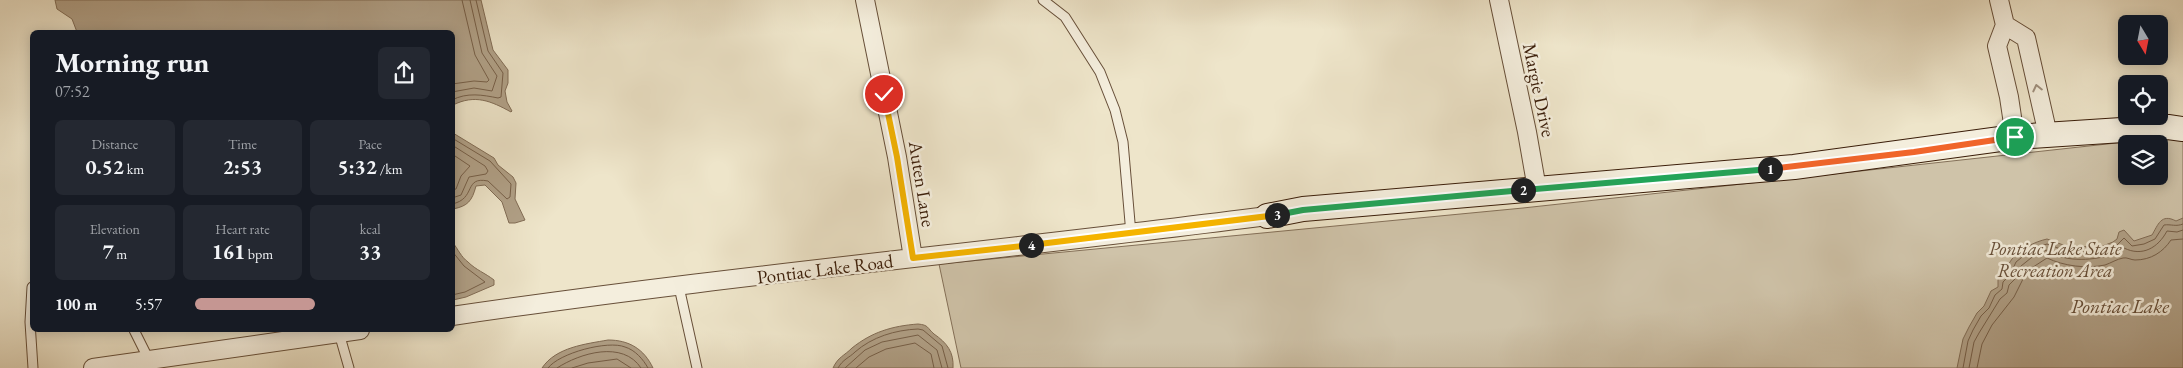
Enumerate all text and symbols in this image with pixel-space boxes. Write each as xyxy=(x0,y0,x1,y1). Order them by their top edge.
north arrow xyxy=(2118,15,2168,65)
map controls xyxy=(2118,15,2168,185)
street label: Margie Drive xyxy=(1517,41,1561,139)
text: Morning run xyxy=(55,44,209,80)
button: share xyxy=(378,47,430,99)
pin xyxy=(863,73,905,115)
button: locate xyxy=(2118,75,2168,125)
icon: check xyxy=(870,80,898,108)
text: 07:52 xyxy=(55,81,90,102)
one-way arrow xyxy=(2032,83,2043,92)
pin xyxy=(1994,116,2036,158)
icon: arrive xyxy=(2001,123,2029,151)
text: Distance xyxy=(91,135,138,153)
text: Time xyxy=(228,135,257,153)
text: Pace xyxy=(358,135,382,153)
button: layers xyxy=(2118,135,2168,185)
street label: Auten Lane xyxy=(903,138,941,229)
text: 0.52 xyxy=(85,153,124,180)
text: 2:53 xyxy=(223,153,262,180)
text: 5:32 xyxy=(338,153,377,180)
pin: 1 xyxy=(1758,156,1782,182)
text: km xyxy=(124,160,144,178)
text: /km xyxy=(377,160,403,178)
text: 1 xyxy=(1767,160,1774,178)
pin: 2 xyxy=(1510,178,1536,202)
text: 2 xyxy=(1520,181,1527,199)
pin: 3 xyxy=(1264,202,1290,228)
text: 3 xyxy=(1274,206,1281,224)
text: Elevation xyxy=(90,220,140,238)
text: Heart rate xyxy=(215,220,270,238)
text: kcal xyxy=(360,220,381,238)
pin: 4 xyxy=(1018,232,1044,258)
text: 4 xyxy=(1028,236,1035,254)
park label: Pontiac Lake State Recreation Area xyxy=(1989,236,2122,283)
text: 7 xyxy=(102,238,114,265)
text: 161 xyxy=(212,238,245,265)
text: 33 xyxy=(359,238,381,265)
text: m xyxy=(114,245,127,263)
text: bpm xyxy=(245,245,273,263)
street label: Pontiac Lake Road xyxy=(755,248,895,290)
water label: Pontiac Lake xyxy=(2071,293,2169,319)
text: 100 m xyxy=(55,294,97,315)
text: 5:57 xyxy=(135,294,162,315)

